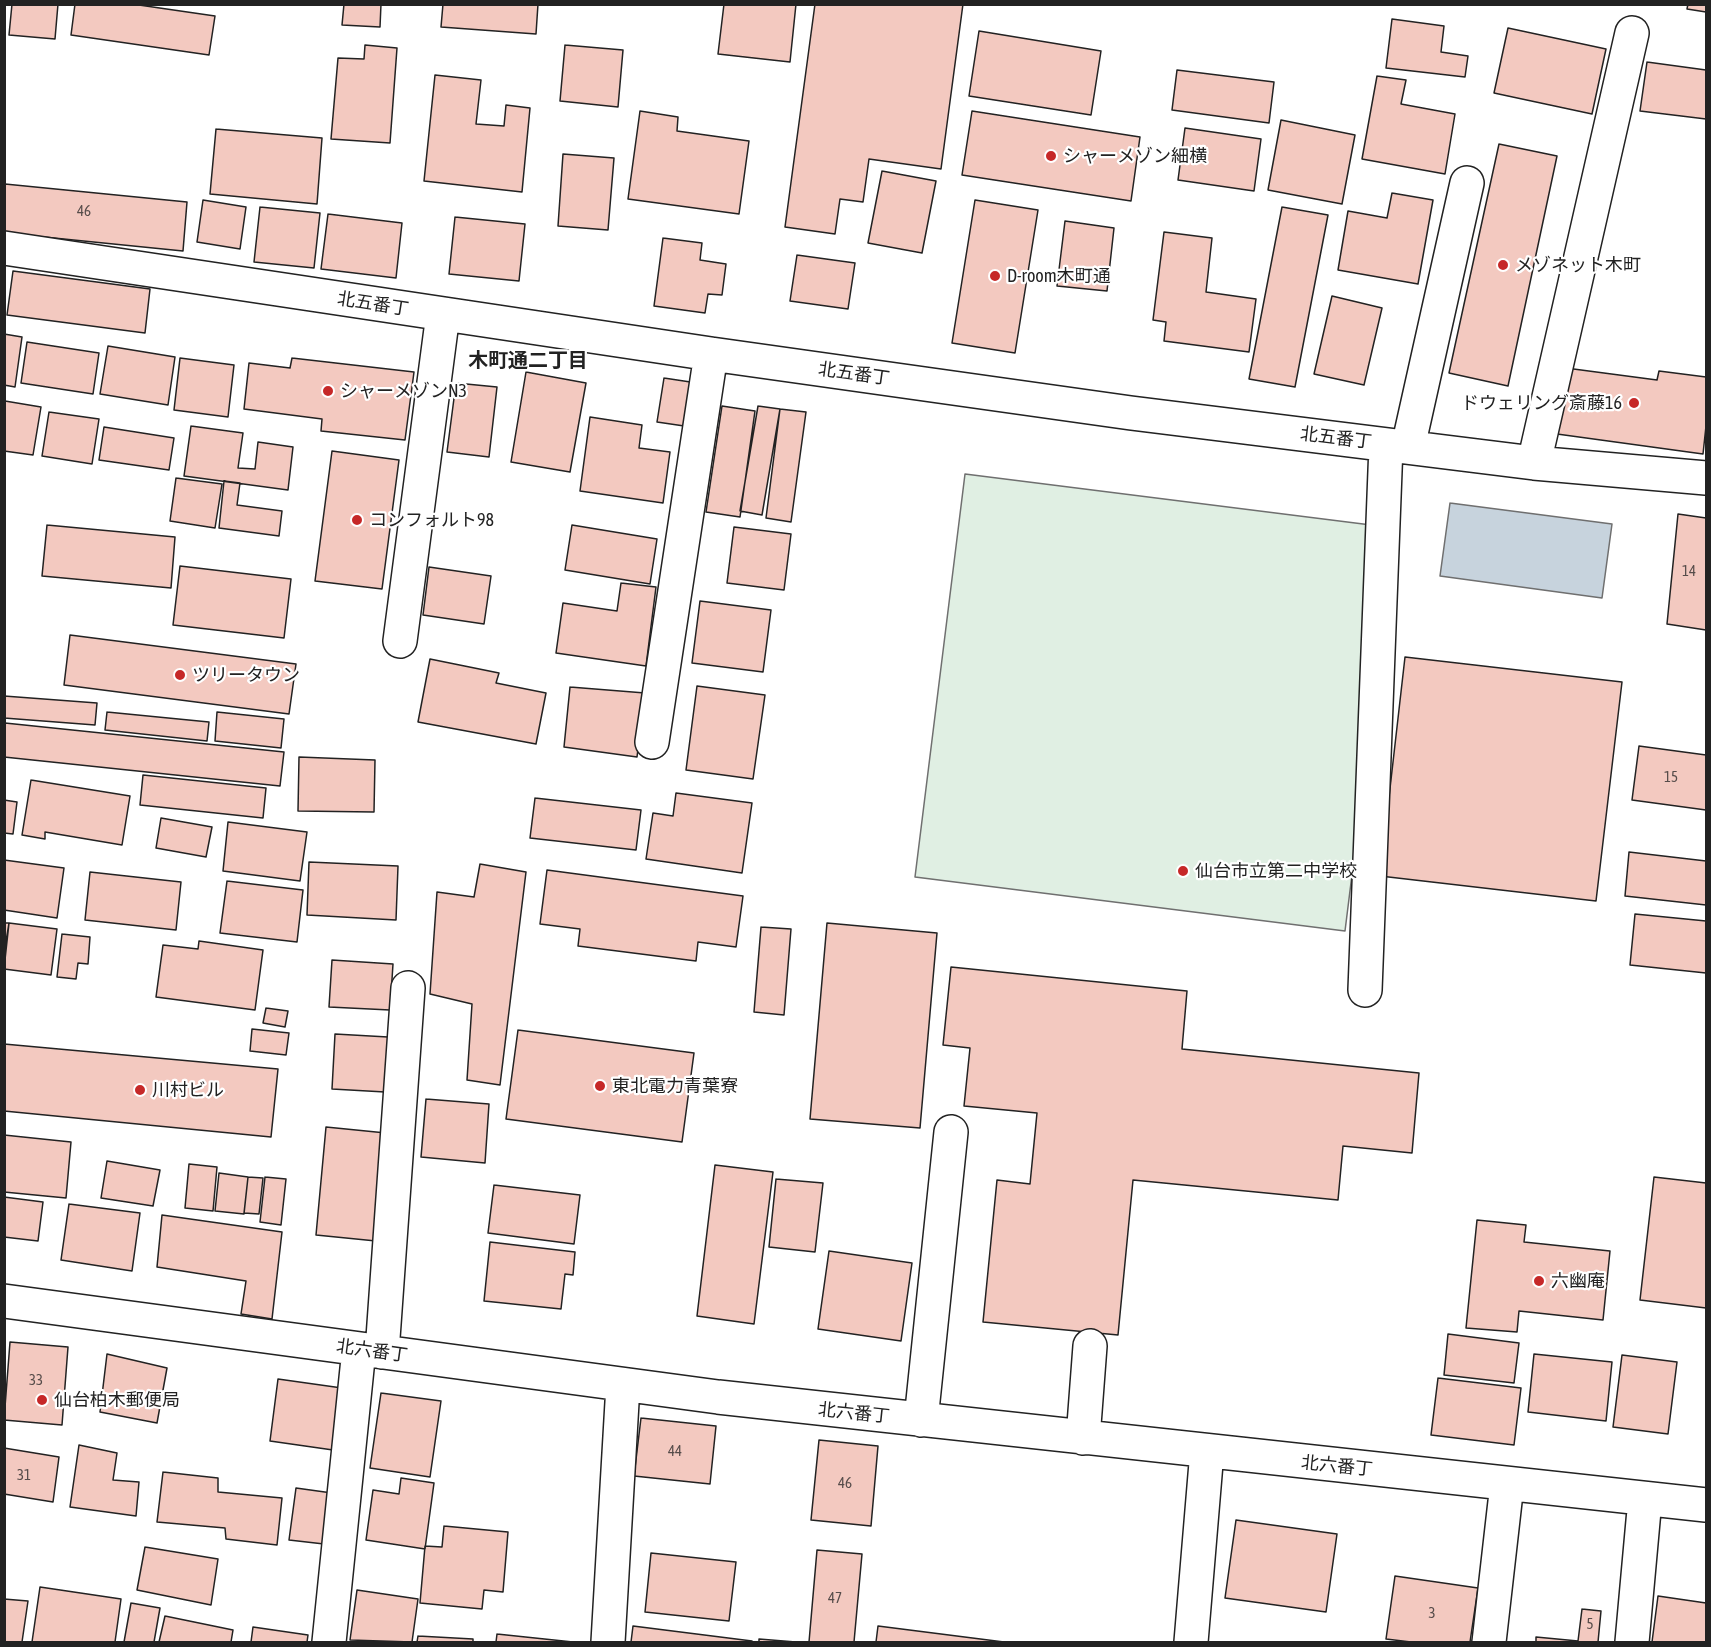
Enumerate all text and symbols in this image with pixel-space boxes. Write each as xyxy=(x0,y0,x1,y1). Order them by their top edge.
place label: シャーメゾン細横 xyxy=(1063,145,1207,167)
marker: シャーメゾン細横 xyxy=(1044,149,1058,163)
house number: 46 xyxy=(77,202,91,220)
place label: メゾネット木町 xyxy=(1515,254,1641,276)
marker: メゾネット木町 xyxy=(1496,258,1510,272)
place label: D-room木町通 xyxy=(1007,265,1111,287)
marker: D-room木町通 xyxy=(988,269,1002,283)
street label: 北五番丁 xyxy=(336,288,410,320)
district label: 木町通二丁目 xyxy=(468,349,588,373)
street label: 北五番丁 xyxy=(817,358,891,390)
place label: シャーメゾンN3 xyxy=(340,380,467,402)
marker: シャーメゾンN3 xyxy=(321,384,335,398)
place label: ドウェリング斎藤16 xyxy=(1461,392,1622,414)
marker: ドウェリング斎藤16 xyxy=(1627,396,1641,410)
street label: 北五番丁 xyxy=(1299,423,1373,453)
place label: コンフォルト98 xyxy=(369,509,494,531)
marker: コンフォルト98 xyxy=(350,513,364,527)
house number: 14 xyxy=(1682,562,1696,580)
place label: ツリータウン xyxy=(192,664,300,686)
marker: ツリータウン xyxy=(173,668,187,682)
house number: 15 xyxy=(1664,768,1678,786)
place label: 仙台市立第二中学校 xyxy=(1195,860,1357,882)
marker: 仙台市立第二中学校 xyxy=(1176,864,1190,878)
place label: 東北電力青葉寮 xyxy=(612,1075,738,1097)
place label: 川村ビル xyxy=(152,1079,224,1101)
marker: 東北電力青葉寮 xyxy=(593,1079,607,1093)
marker: 川村ビル xyxy=(133,1083,147,1097)
place label: 六幽庵 xyxy=(1551,1270,1605,1292)
marker: 六幽庵 xyxy=(1532,1274,1546,1288)
street label: 北六番丁 xyxy=(335,1335,409,1367)
house number: 33 xyxy=(29,1371,43,1389)
place label: 仙台柏木郵便局 xyxy=(54,1389,180,1411)
marker: 仙台柏木郵便局 xyxy=(35,1393,49,1407)
street label: 北六番丁 xyxy=(817,1398,891,1428)
house number: 44 xyxy=(668,1442,682,1460)
street label: 北六番丁 xyxy=(1300,1451,1374,1481)
house number: 31 xyxy=(17,1466,31,1484)
house number: 46 xyxy=(838,1474,852,1492)
house number: 47 xyxy=(828,1589,842,1607)
house number: 3 xyxy=(1428,1604,1436,1622)
house number: 5 xyxy=(1586,1615,1594,1633)

